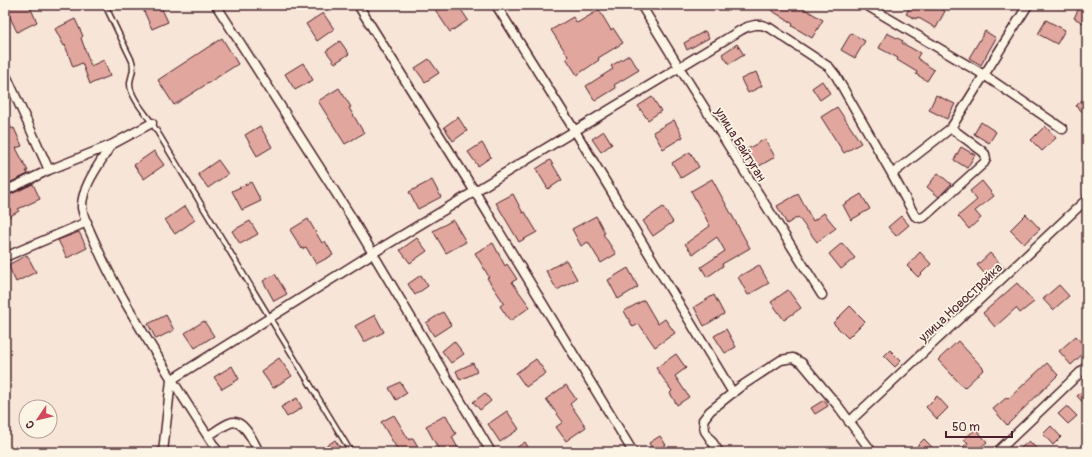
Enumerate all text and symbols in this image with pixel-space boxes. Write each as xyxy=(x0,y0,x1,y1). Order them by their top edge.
street label: улица Байтуган xyxy=(710,104,769,185)
street label: улица Новостройка xyxy=(915,260,1006,346)
north arrow xyxy=(18,399,58,439)
scale bar xyxy=(946,413,1012,439)
text: С xyxy=(23,418,37,431)
text: 50 m xyxy=(952,420,980,435)

